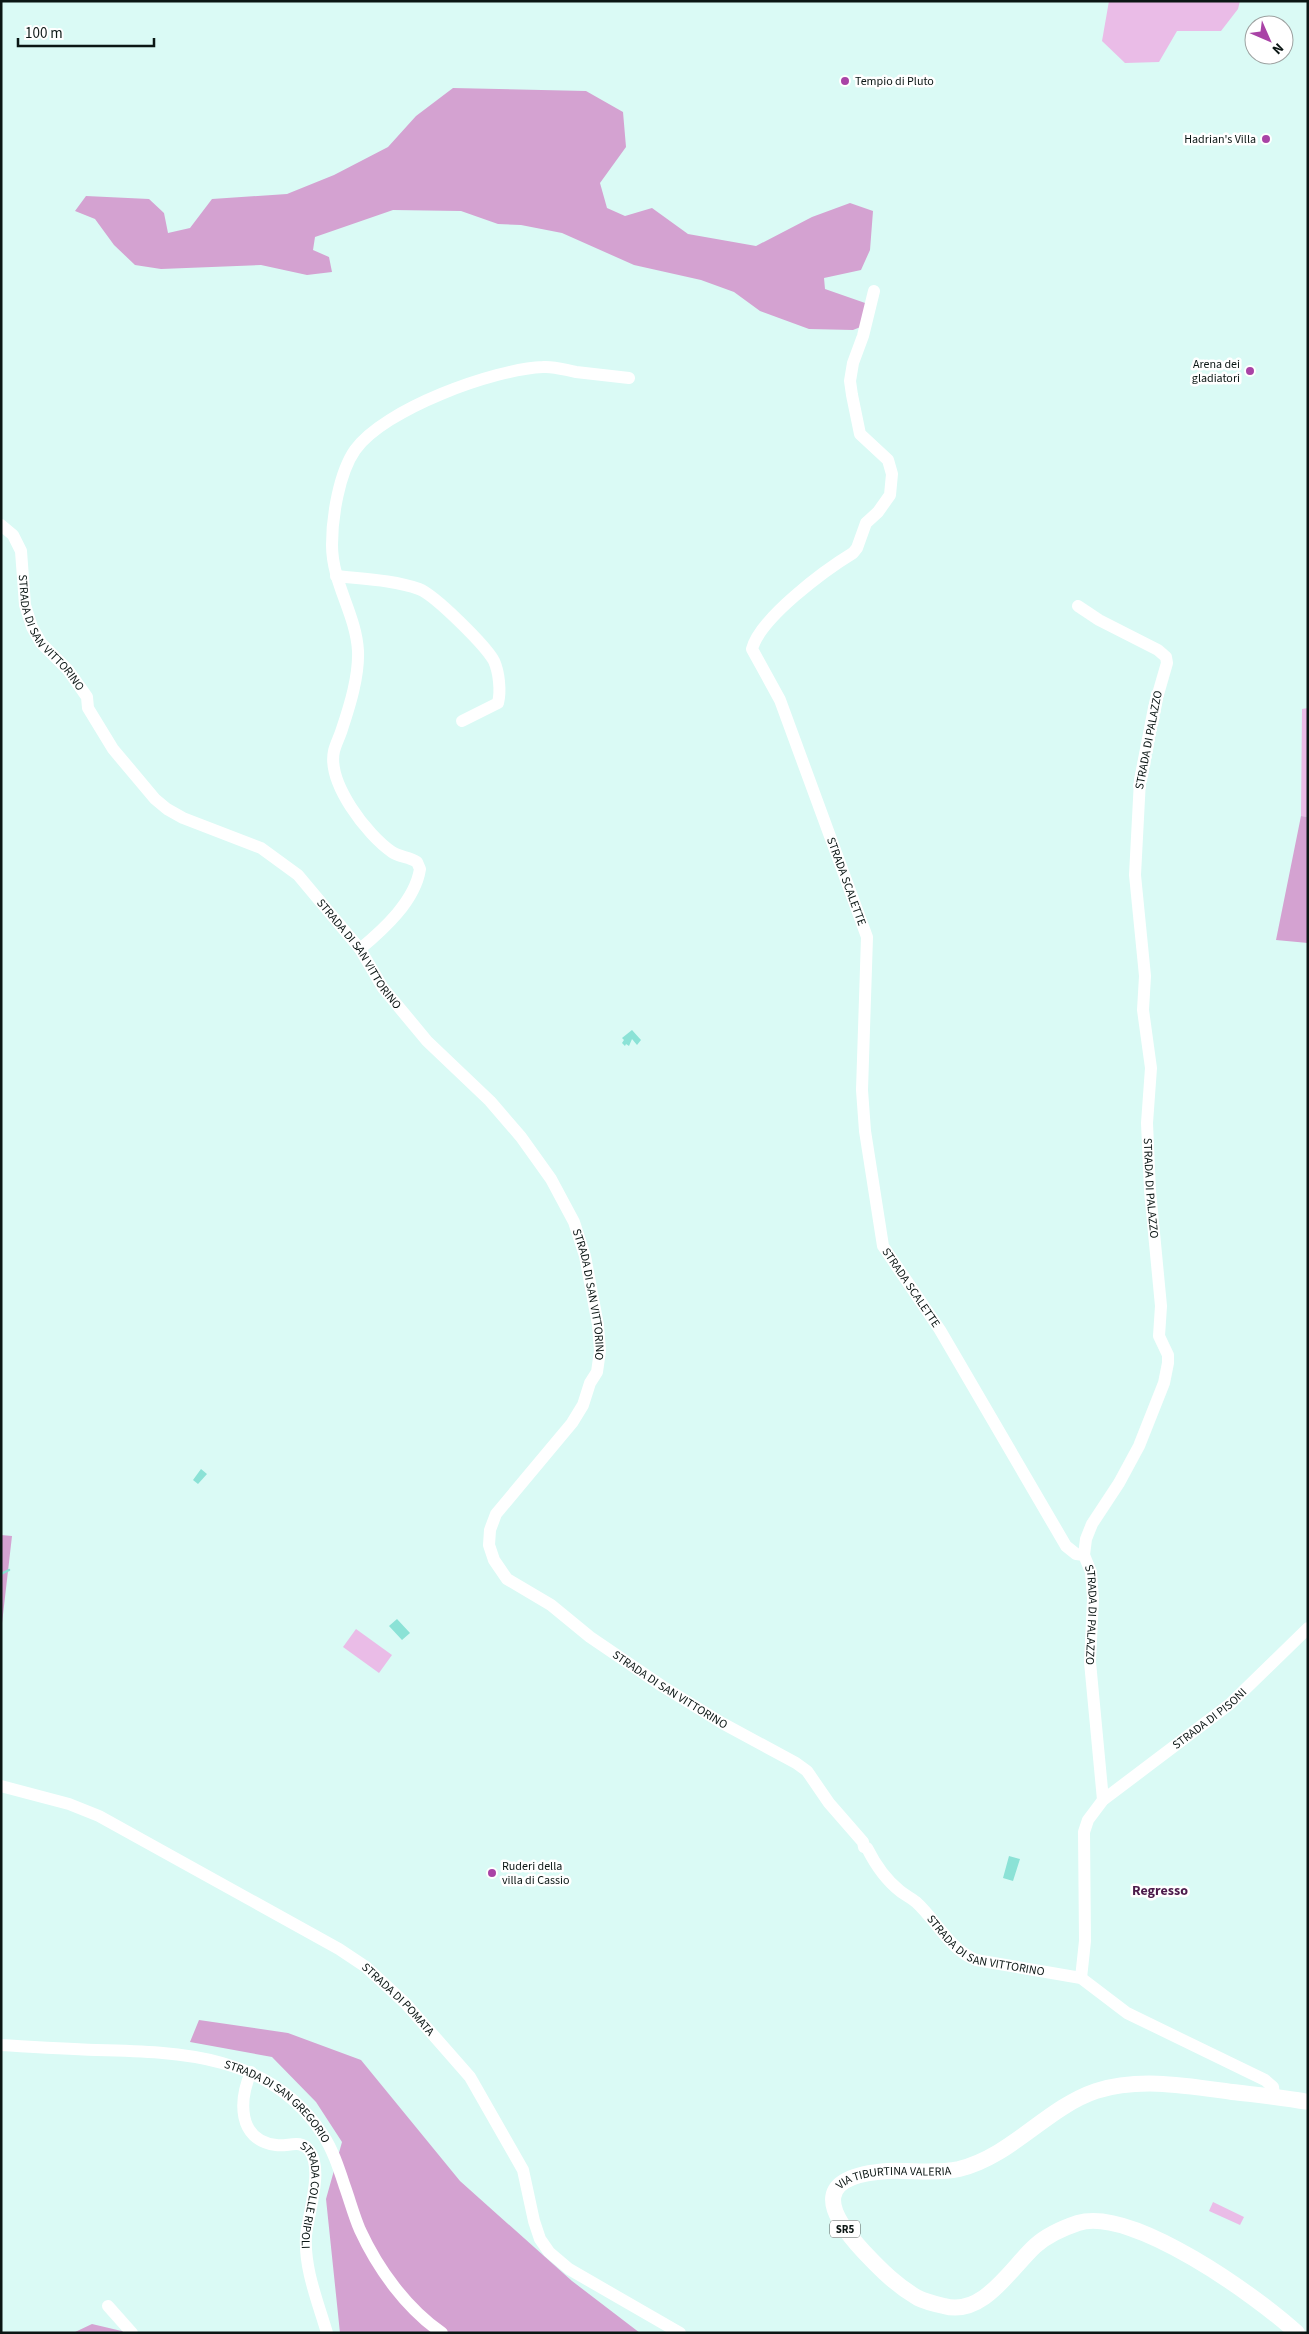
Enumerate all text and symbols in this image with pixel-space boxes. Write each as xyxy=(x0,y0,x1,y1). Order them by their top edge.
scale bar xyxy=(18,15,154,47)
north arrow xyxy=(1244,15,1294,65)
text: 100 m xyxy=(25,23,63,44)
text: N xyxy=(1267,38,1288,59)
place label: Tempio di Pluto xyxy=(855,73,934,90)
marker: Tempio di Pluto xyxy=(839,75,851,87)
place label: Hadrian's Villa xyxy=(1184,131,1256,148)
marker: Hadrian's Villa xyxy=(1260,133,1272,145)
place label: Arena dei gladiatori xyxy=(1192,356,1240,387)
marker: Arena dei gladiatori xyxy=(1244,365,1256,377)
street label: STRADA DI SAN VITTORINO xyxy=(14,574,89,694)
street label: STRADA DI PALAZZO xyxy=(1131,689,1167,791)
street label: STRADA SCALETTE xyxy=(823,835,871,928)
street label: STRADA DI SAN VITTORINO xyxy=(313,895,406,1013)
street label: STRADA DI PALAZZO xyxy=(1139,1138,1163,1239)
street label: STRADA DI SAN VITTORINO xyxy=(568,1226,609,1361)
street label: STRADA SCALETTE xyxy=(878,1244,944,1331)
street label: STRADA DI PALAZZO xyxy=(1080,1562,1102,1665)
street label: STRADA DI SAN VITTORINO xyxy=(609,1646,731,1733)
street label: STRADA DI PISONI xyxy=(1169,1684,1250,1753)
place label: Ruderi della villa di Cassio xyxy=(502,1858,570,1889)
marker: Ruderi della villa di Cassio xyxy=(486,1867,498,1879)
district label: Regresso xyxy=(1132,1881,1188,1901)
street label: STRADA DI SAN VITTORINO xyxy=(923,1911,1046,1980)
street label: STRADA DI POMATA xyxy=(358,1959,439,2040)
street label: STRADA DI SAN GREGORIO xyxy=(222,2056,334,2146)
street label: STRADA COLLE RIPOLI xyxy=(297,2137,324,2249)
street label: VIA TIBURTINA VALERIA xyxy=(832,2162,952,2193)
road number: SR5 xyxy=(830,2220,860,2238)

